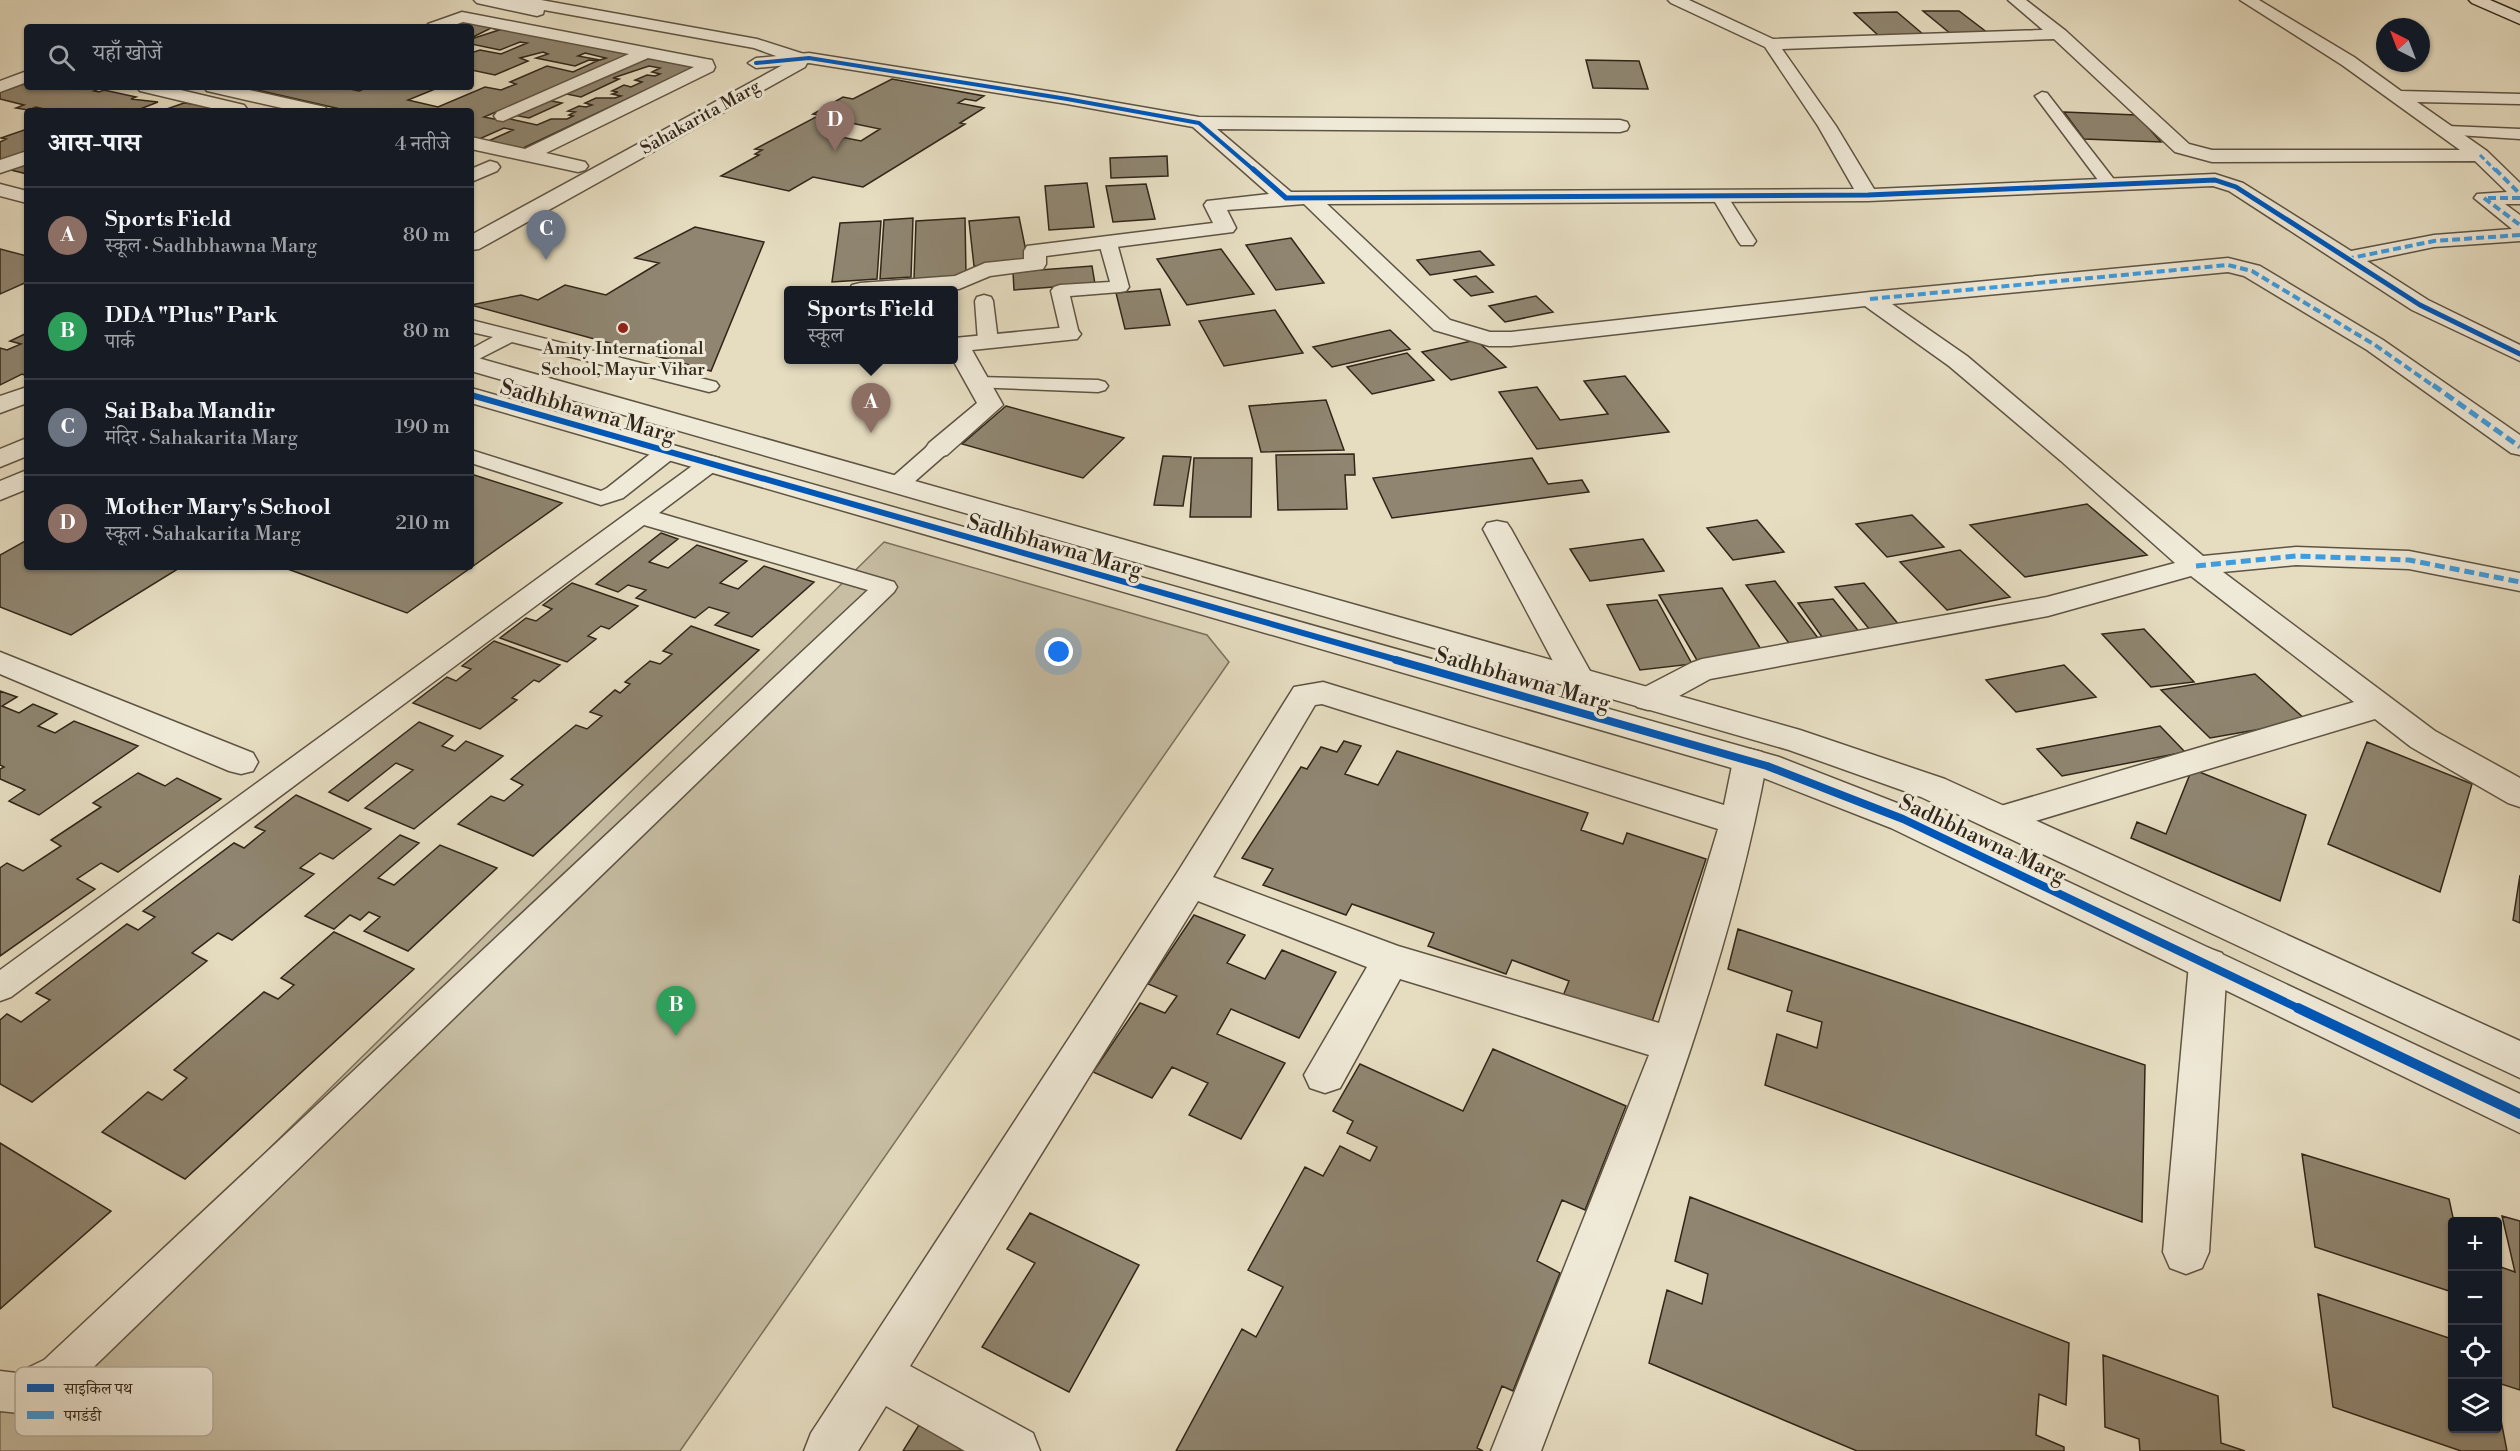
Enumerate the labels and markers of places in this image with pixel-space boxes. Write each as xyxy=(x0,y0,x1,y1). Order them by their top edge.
pin: D xyxy=(816,102,854,151)
pin: C xyxy=(526,210,566,260)
marker: Amity International School, Mayur Vihar xyxy=(616,321,630,335)
place label: Amity International School, Mayur Vihar xyxy=(541,337,705,381)
pin: A xyxy=(852,384,890,433)
pin: B xyxy=(656,986,696,1036)

